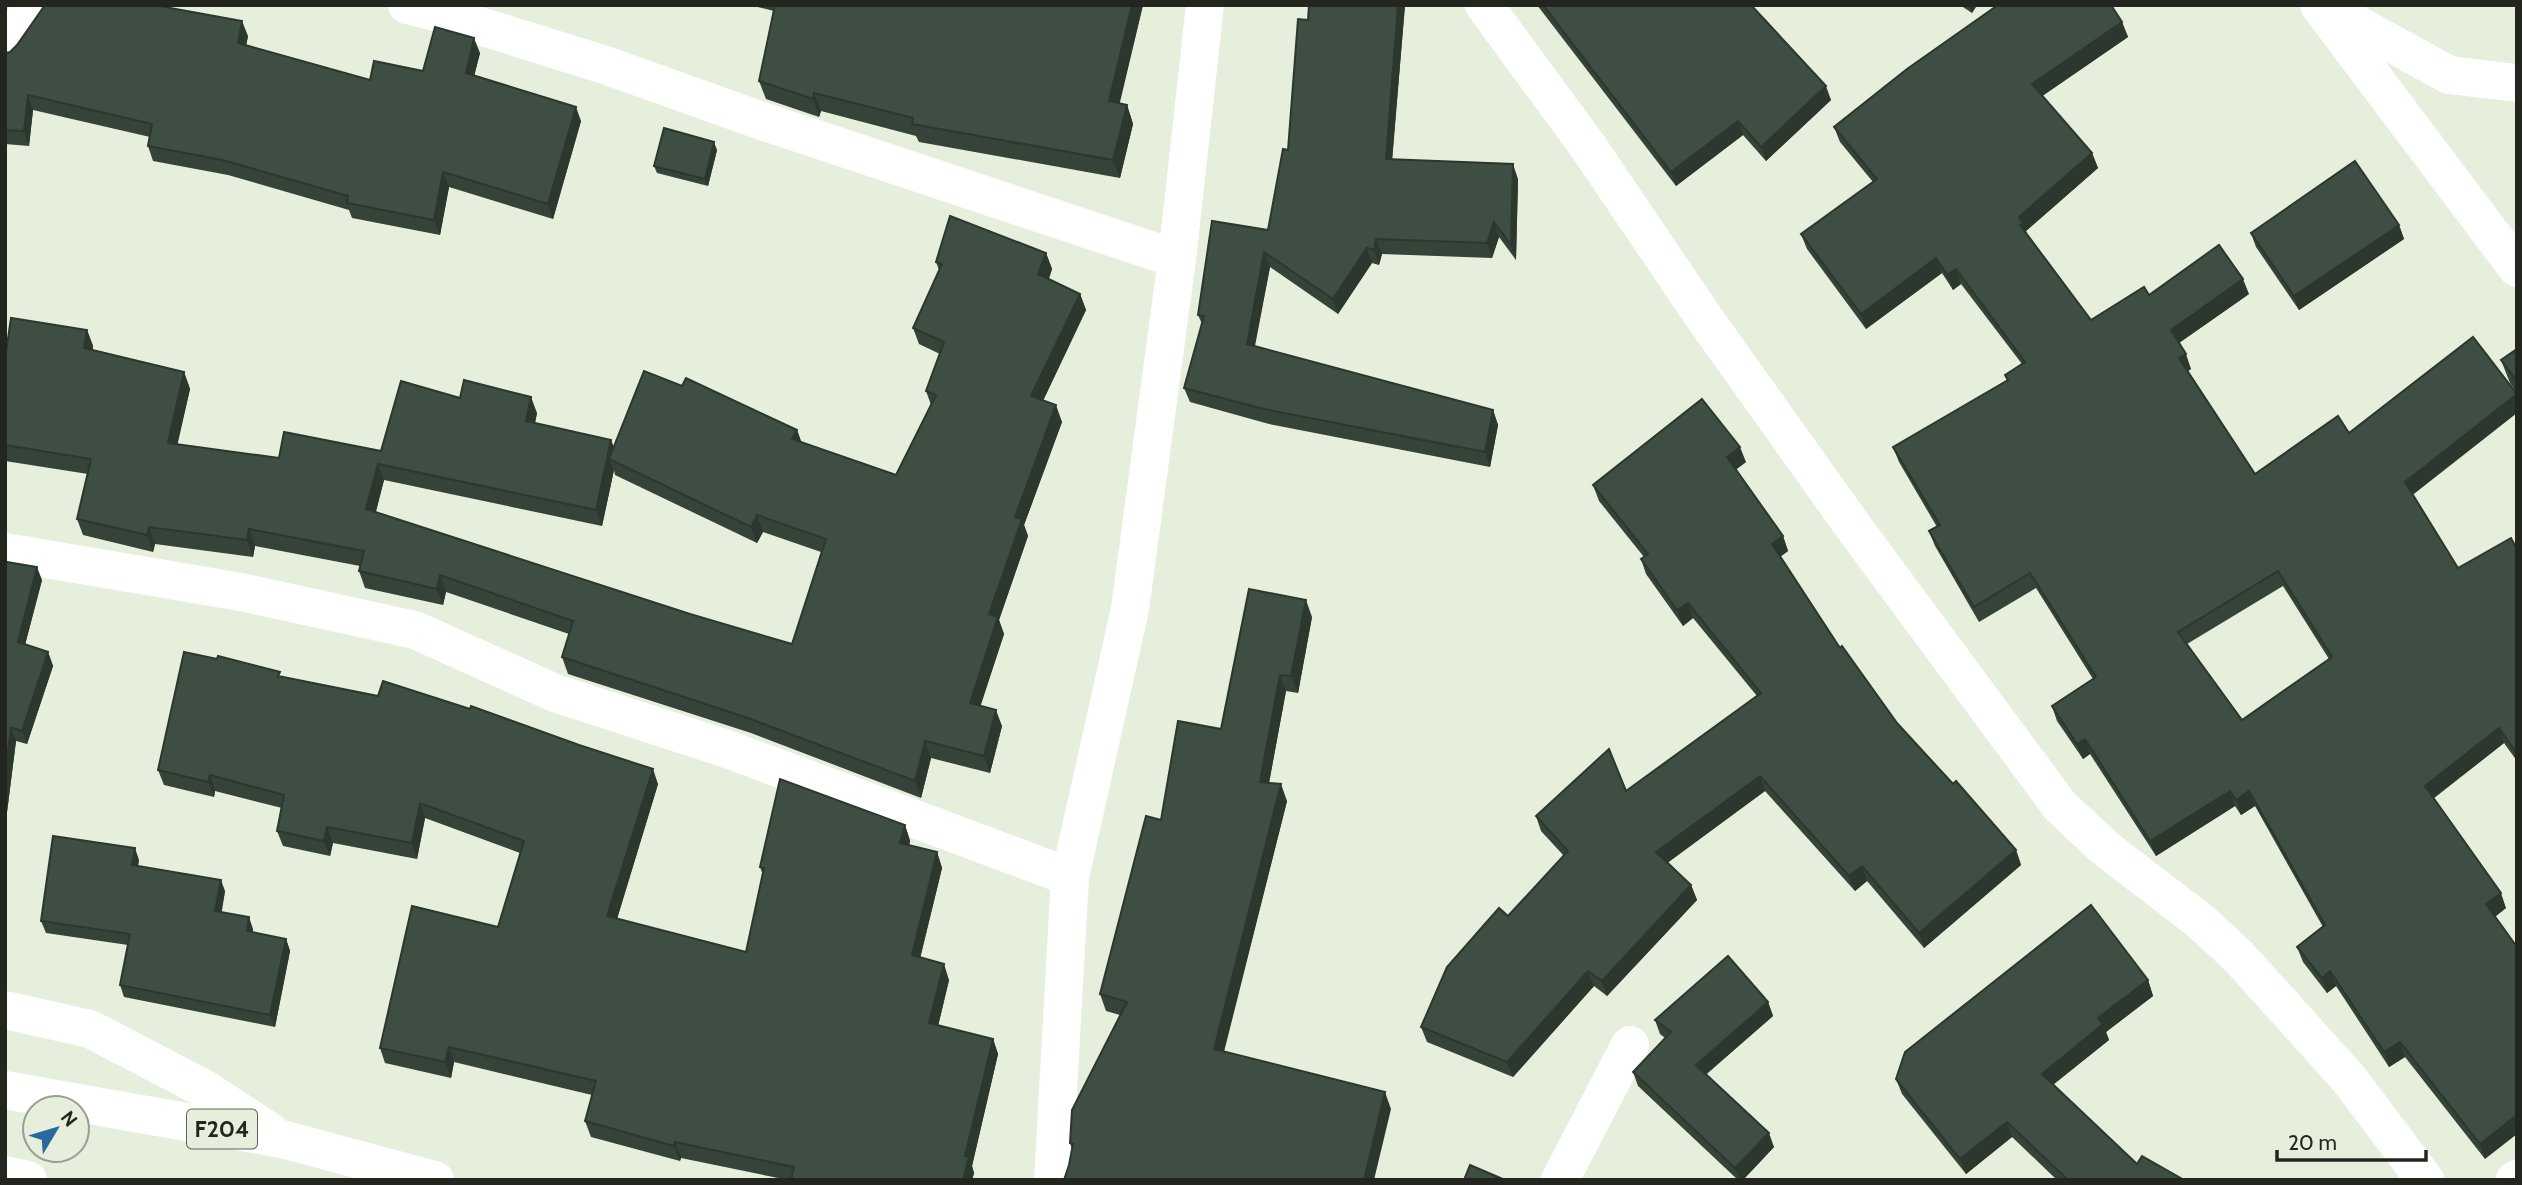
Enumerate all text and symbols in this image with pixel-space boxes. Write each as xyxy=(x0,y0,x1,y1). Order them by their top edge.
north arrow xyxy=(21,1094,91,1164)
text: N xyxy=(56,1106,82,1131)
road number: F204 xyxy=(187,1110,257,1148)
scale bar xyxy=(2277,1118,2426,1162)
text: 20 m xyxy=(2288,1130,2337,1155)

